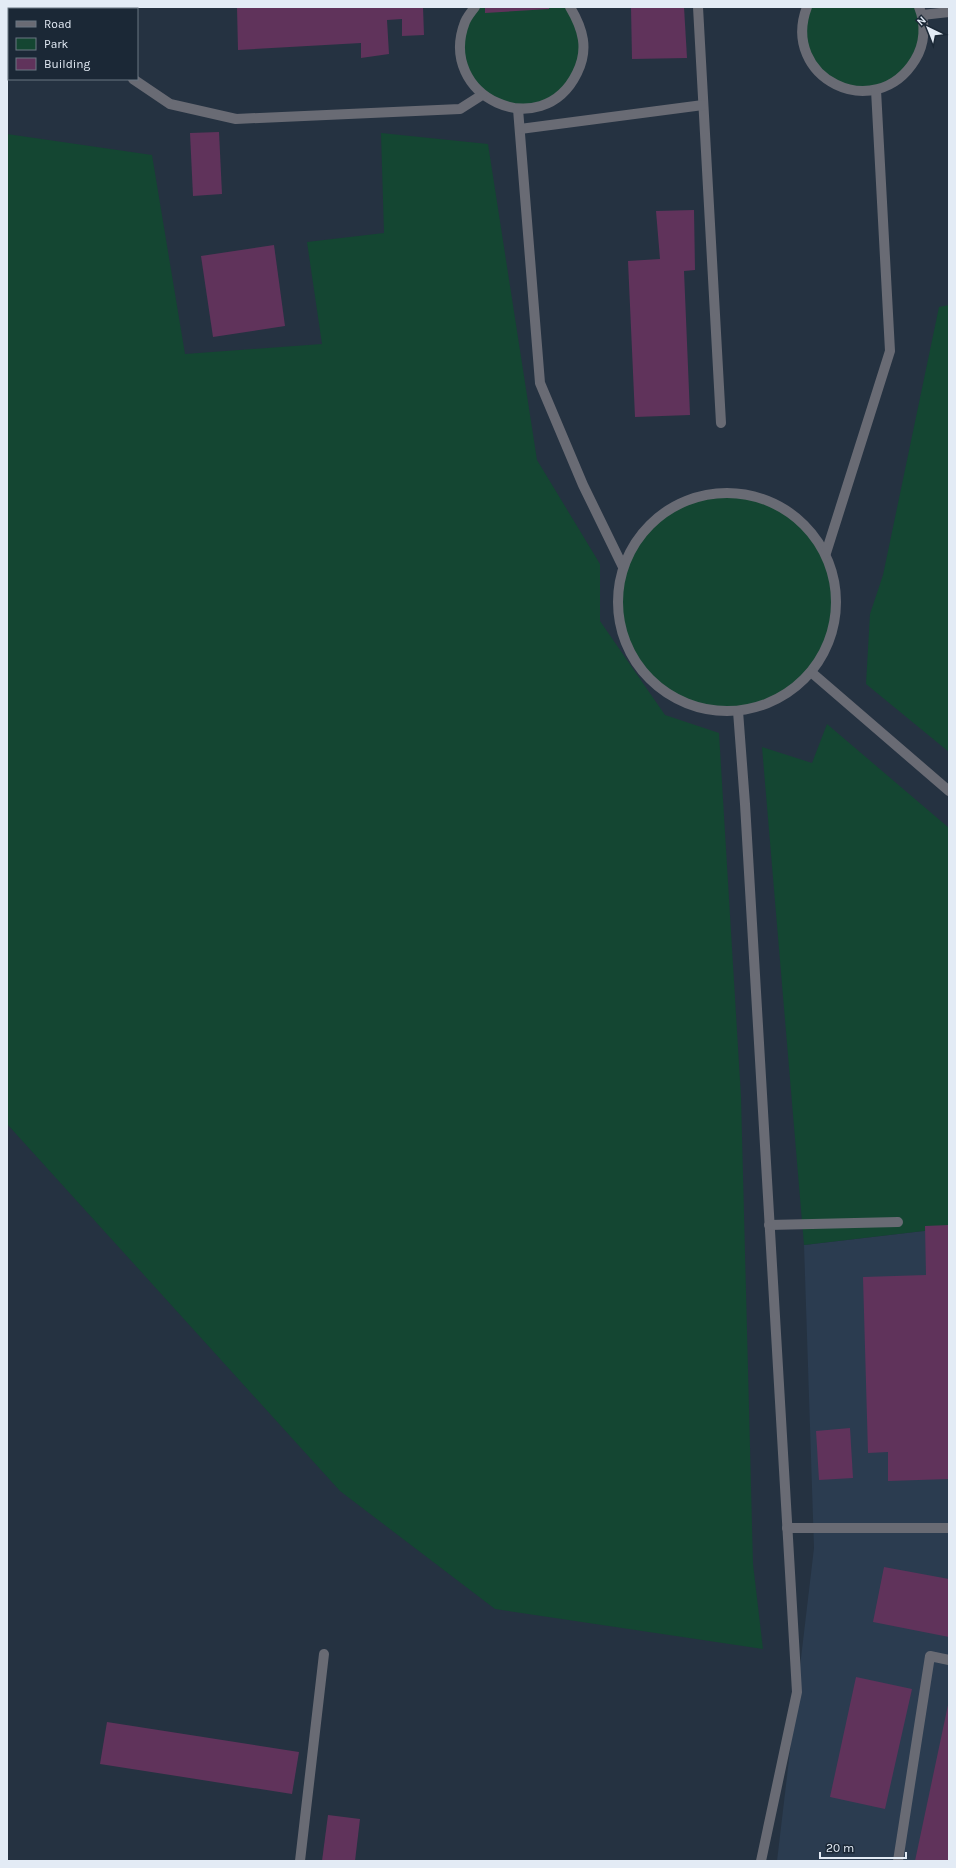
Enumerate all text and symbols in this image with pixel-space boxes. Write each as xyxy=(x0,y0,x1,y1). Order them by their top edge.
legend xyxy=(8,8,138,80)
north arrow xyxy=(908,8,948,48)
text: N xyxy=(914,14,929,28)
text: Road xyxy=(44,17,72,31)
text: Park xyxy=(44,37,69,51)
text: Building xyxy=(44,57,91,71)
scale bar xyxy=(820,1834,906,1860)
text: 20 m xyxy=(826,1841,854,1855)

